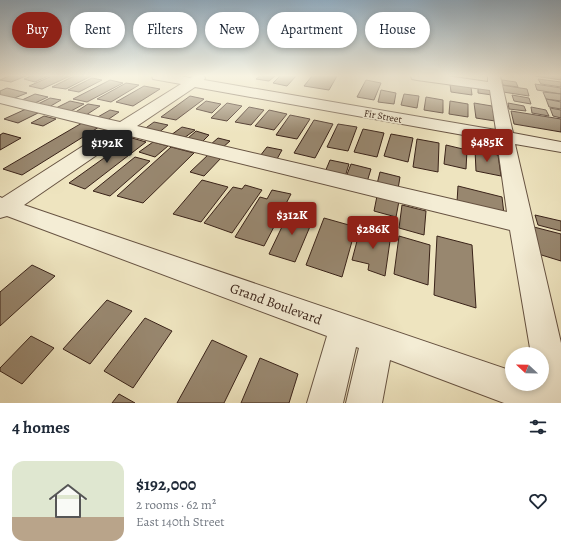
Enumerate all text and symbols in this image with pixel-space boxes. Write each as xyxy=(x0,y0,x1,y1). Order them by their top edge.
chip: Buy xyxy=(12,12,62,48)
chip: Rent xyxy=(70,12,125,48)
chip: Filters xyxy=(133,12,197,48)
chip: New xyxy=(205,12,259,48)
chip: Apartment xyxy=(267,12,357,48)
chip: House xyxy=(365,12,430,48)
street label: Fir Street xyxy=(363,106,404,126)
pin: $485K xyxy=(459,129,515,163)
pin: $192K xyxy=(79,130,135,164)
text: $485K xyxy=(471,133,503,150)
text: $192K xyxy=(91,134,123,151)
pin: $312K xyxy=(264,202,320,236)
text: $312K xyxy=(276,206,308,223)
pin: $286K xyxy=(345,216,401,250)
text: $286K xyxy=(356,220,390,237)
street label: Grand Boulevard xyxy=(227,279,325,330)
north arrow xyxy=(505,347,549,391)
map controls xyxy=(505,347,549,391)
text: 4 homes xyxy=(12,416,70,439)
icon: filters xyxy=(527,416,549,438)
text: $192,000 xyxy=(136,473,196,496)
icon: home xyxy=(44,477,92,525)
icon: heart xyxy=(527,490,549,512)
text: 2 rooms · 62 m² xyxy=(136,496,216,513)
text: East 140th Street xyxy=(136,513,225,530)

